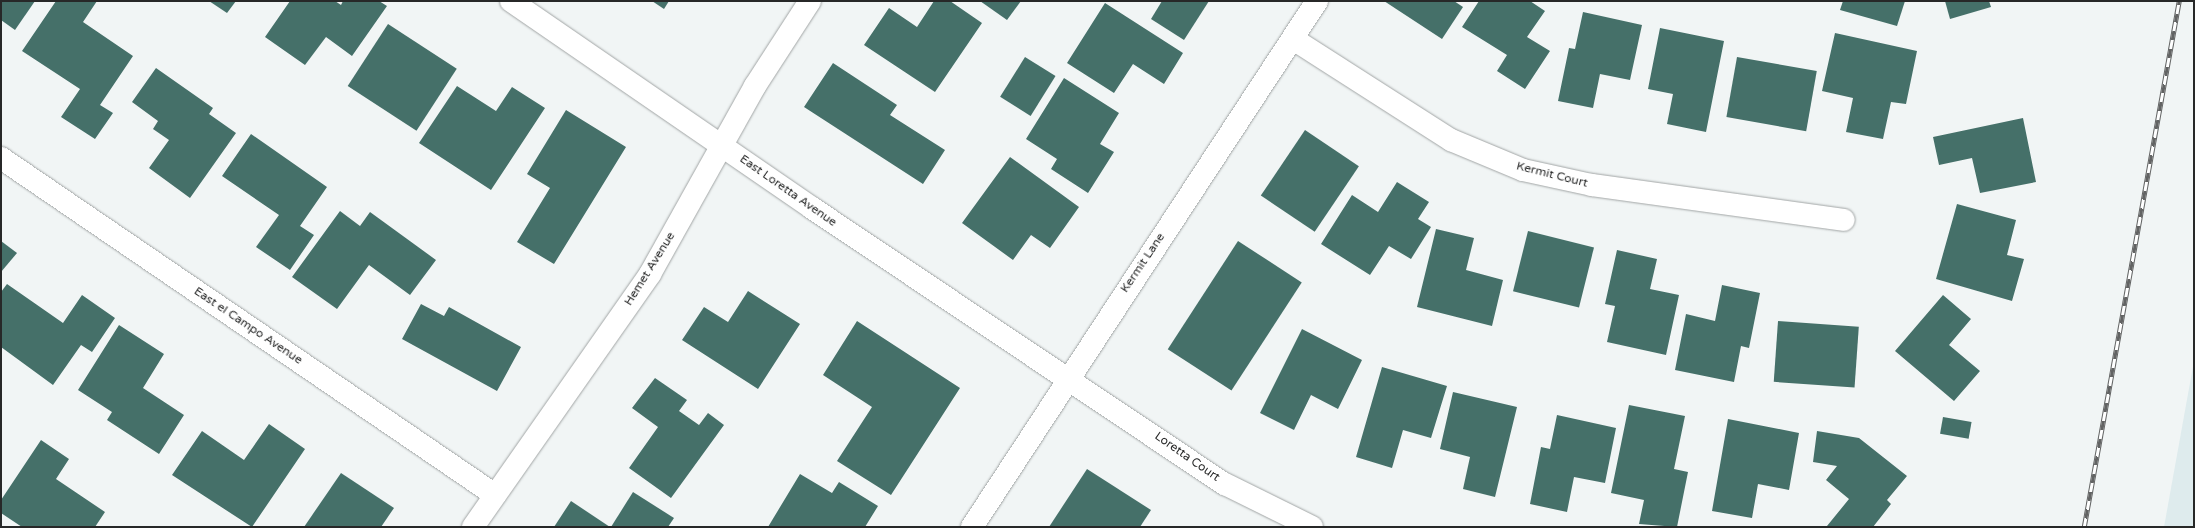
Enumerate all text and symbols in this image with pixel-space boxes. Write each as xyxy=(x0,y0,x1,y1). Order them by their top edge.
street label: East Loretta Avenue xyxy=(737,152,839,230)
street label: Kermit Court xyxy=(1515,159,1589,191)
street label: Hemet Avenue xyxy=(622,230,678,308)
street label: Kermit Lane xyxy=(1118,230,1168,296)
street label: East el Campo Avenue xyxy=(191,284,305,368)
street label: Loretta Court xyxy=(1152,429,1222,485)

